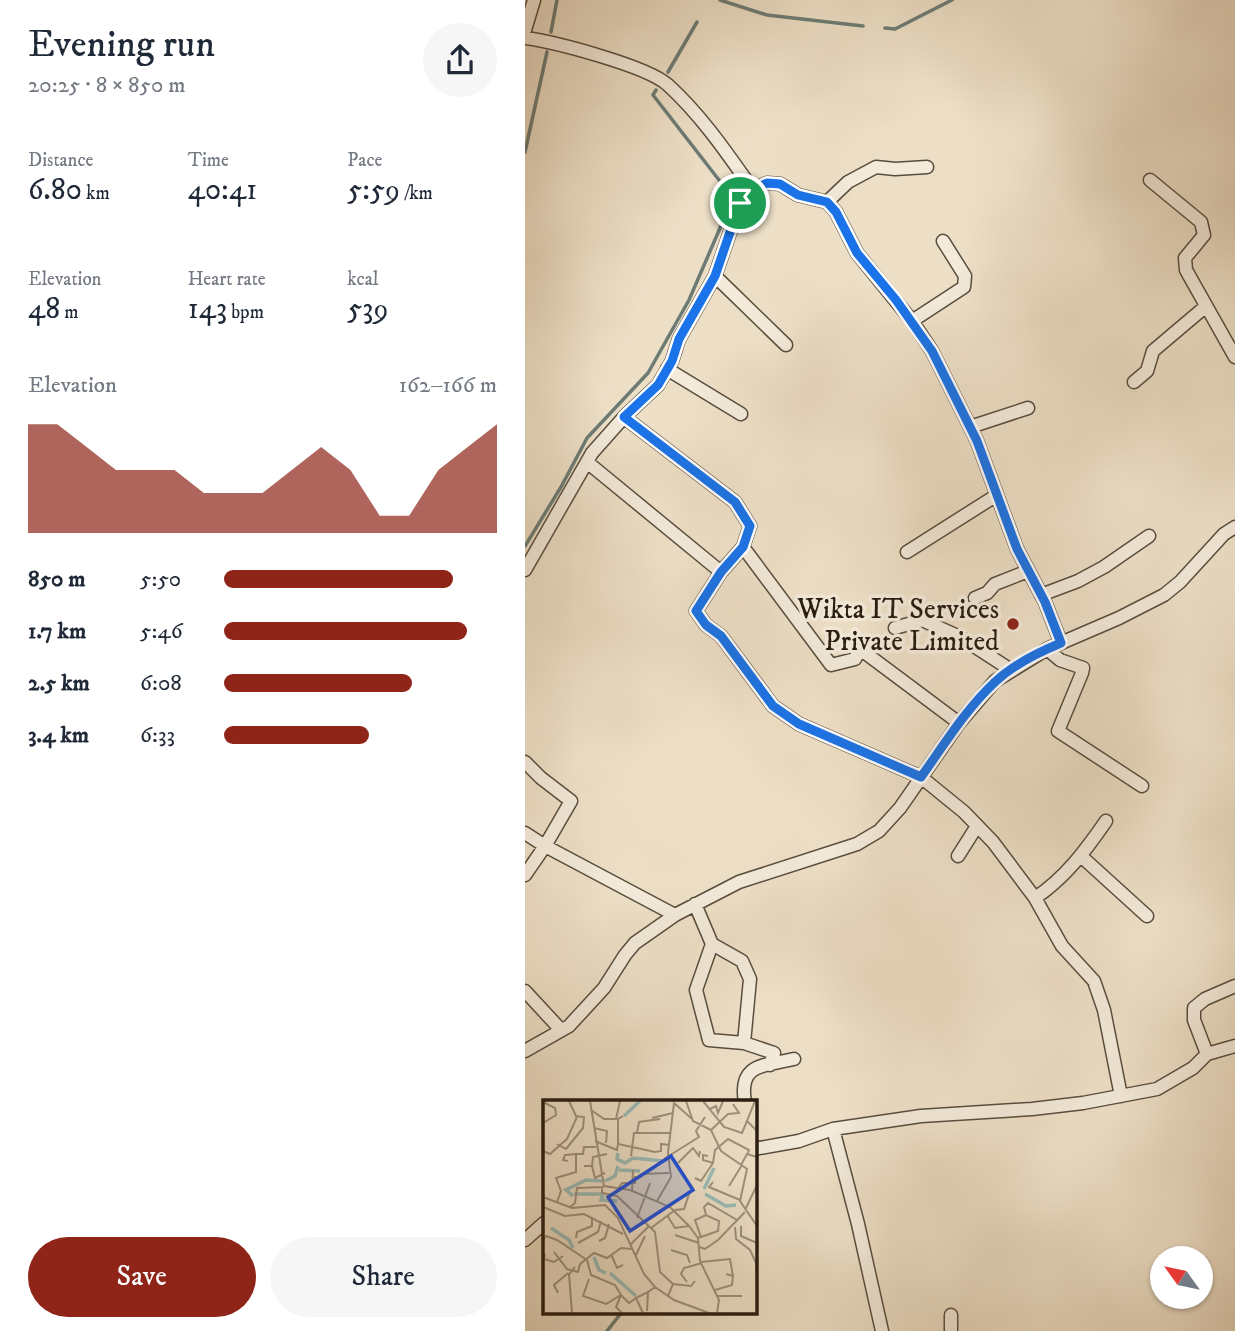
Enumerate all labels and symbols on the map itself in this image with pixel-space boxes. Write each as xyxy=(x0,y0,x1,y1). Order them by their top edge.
pin xyxy=(710,173,770,233)
place label: Wikta IT Services Private Limited xyxy=(796,592,999,659)
marker: Wikta IT Services Private Limited xyxy=(1005,616,1021,632)
inset map xyxy=(543,1100,756,1314)
north arrow xyxy=(1150,1246,1213,1309)

